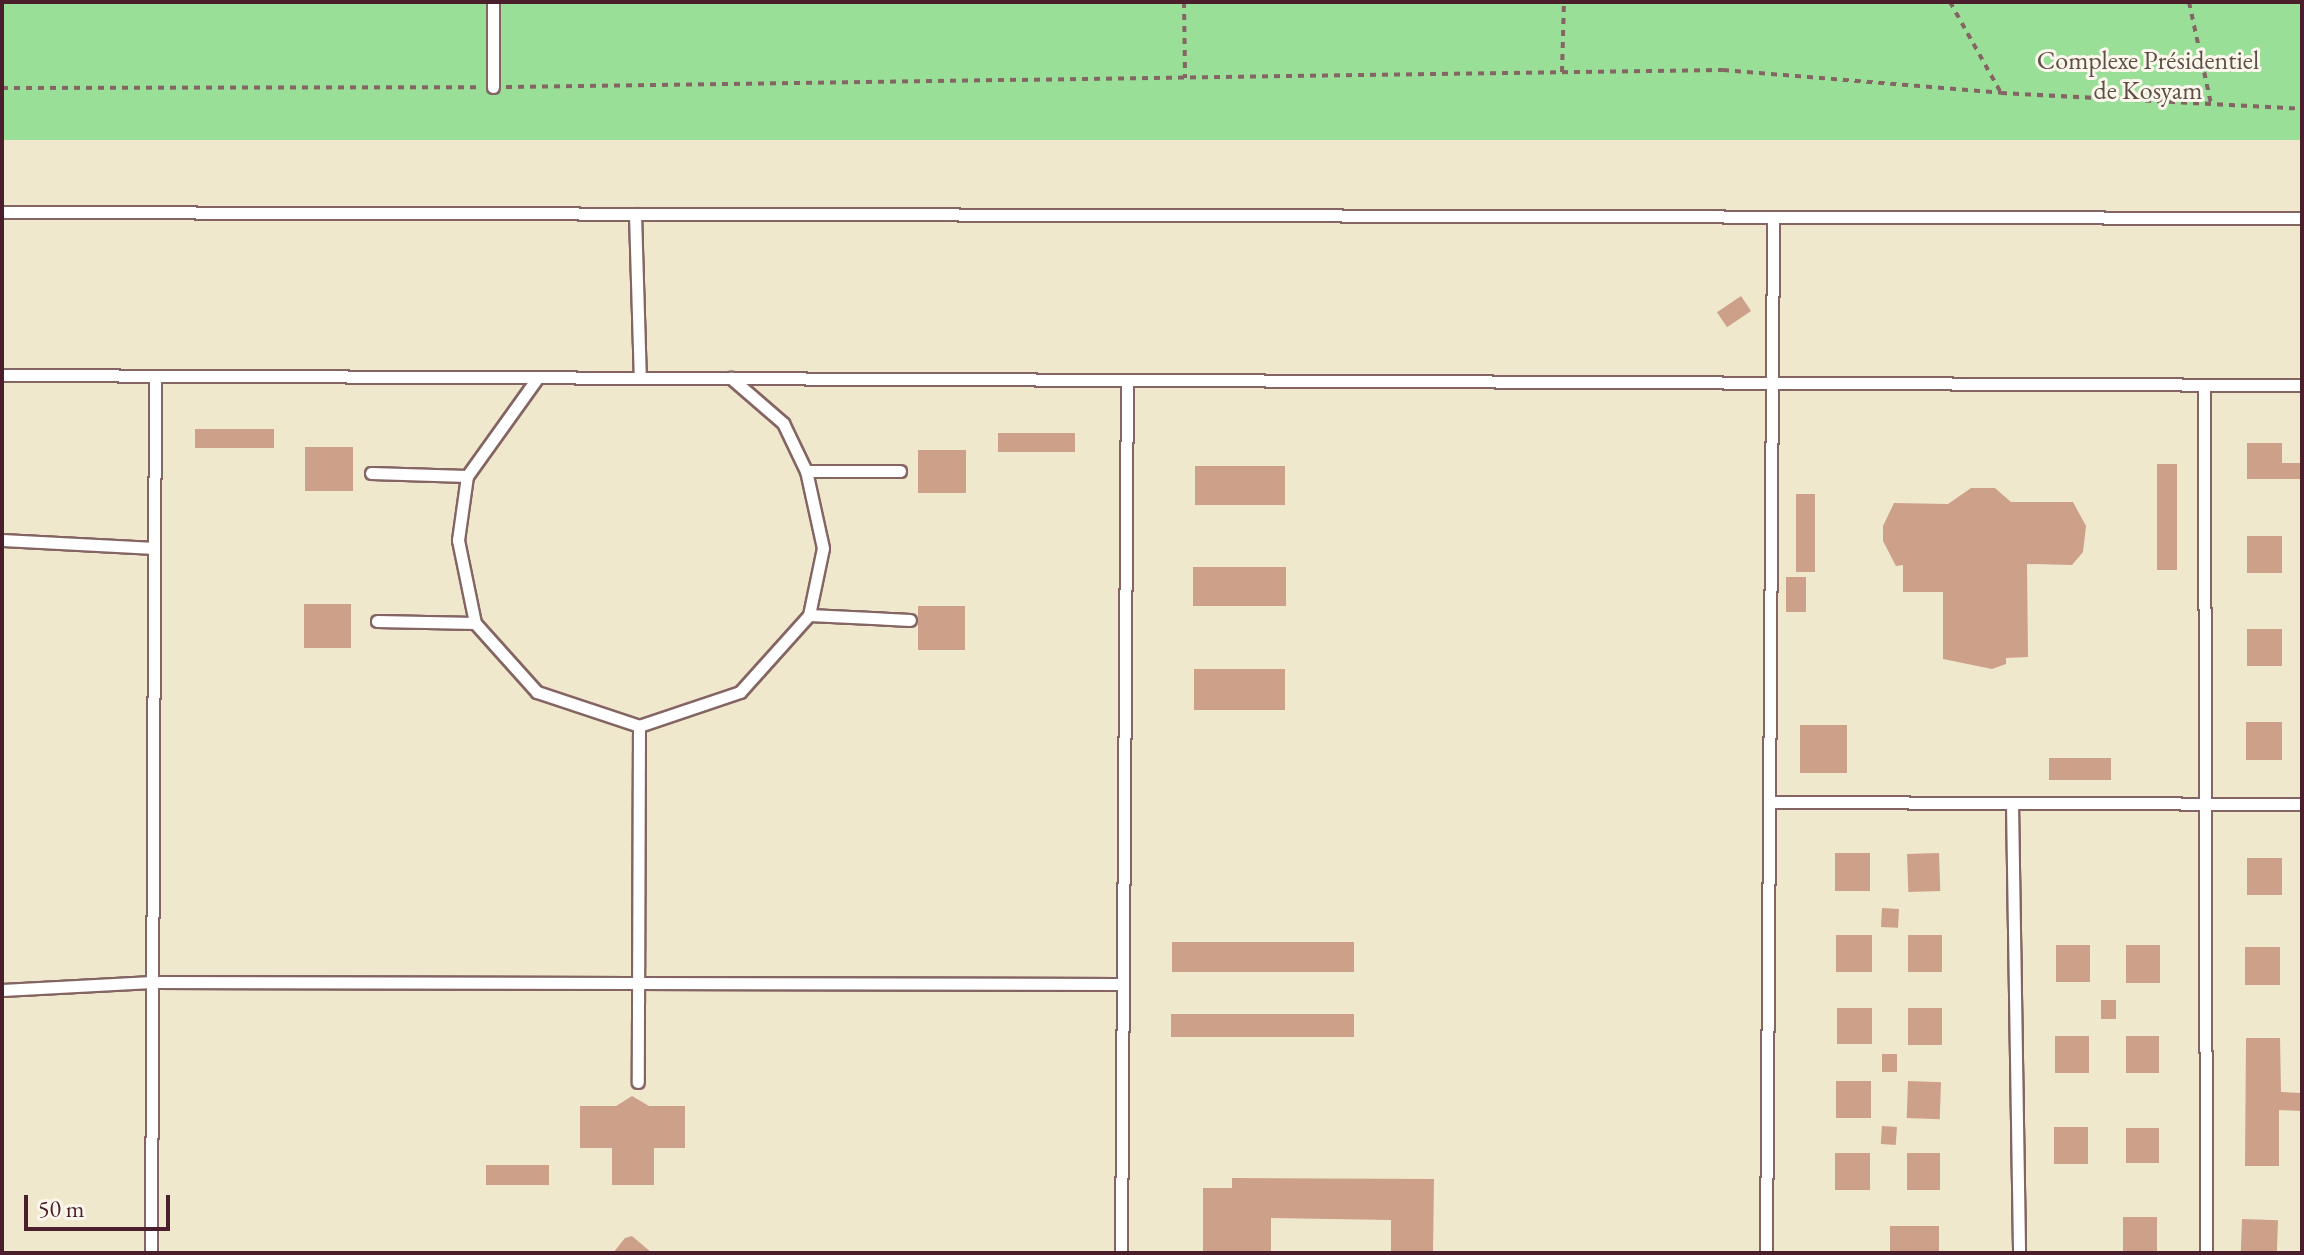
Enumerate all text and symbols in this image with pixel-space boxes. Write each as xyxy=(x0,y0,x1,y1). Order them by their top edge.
park label: Complexe Présidentiel de Kosyam xyxy=(2037,45,2259,106)
scale bar xyxy=(28,1179,174,1229)
text: 50 m xyxy=(38,1193,85,1224)

